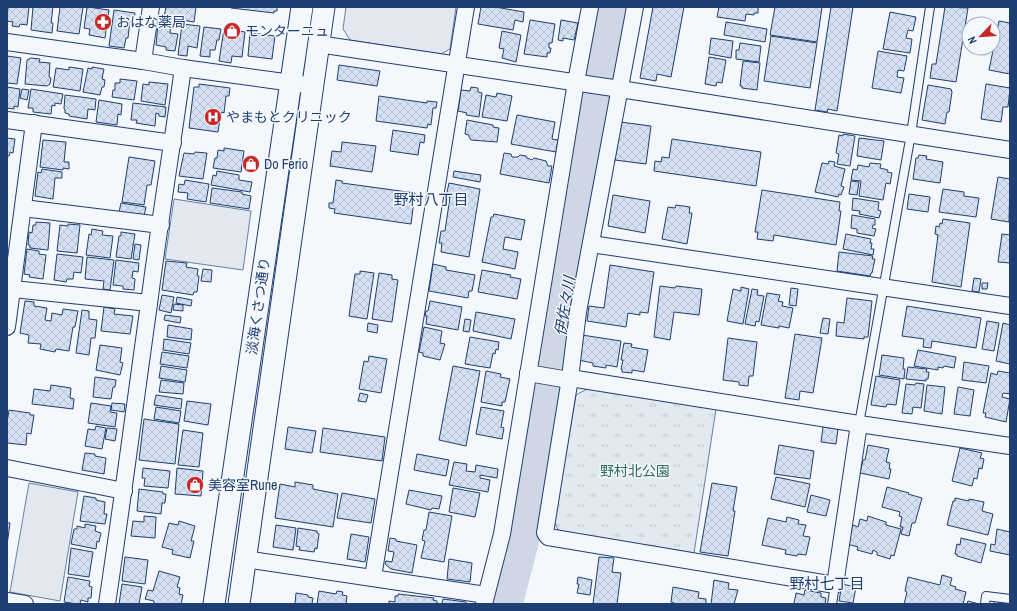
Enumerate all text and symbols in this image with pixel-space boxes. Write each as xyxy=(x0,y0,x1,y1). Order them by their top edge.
pharmacy icon: おはな薬局 xyxy=(93,12,113,32)
place label: おはな薬局 xyxy=(116,13,186,31)
north arrow xyxy=(961,16,1001,56)
shop icon: モンターニュ xyxy=(222,21,242,41)
place label: モンターニュ xyxy=(245,22,329,40)
text: N xyxy=(964,34,980,46)
hospital icon: やまもとクリニック xyxy=(203,107,223,127)
place label: やまもとクリニック xyxy=(226,108,352,126)
shop icon: Do Ferio xyxy=(241,154,261,174)
place label: Do Ferio xyxy=(264,155,308,173)
district label: 野村八丁目 xyxy=(393,189,469,210)
street label: 淡海くさつ通り xyxy=(242,256,274,356)
water label: 伊佐々川 xyxy=(549,273,580,337)
park label: 野村北公園 xyxy=(600,462,670,480)
shop icon: 美容室Rune xyxy=(185,475,205,495)
place label: 美容室Rune xyxy=(208,476,277,494)
district label: 野村七丁目 xyxy=(789,573,865,594)

